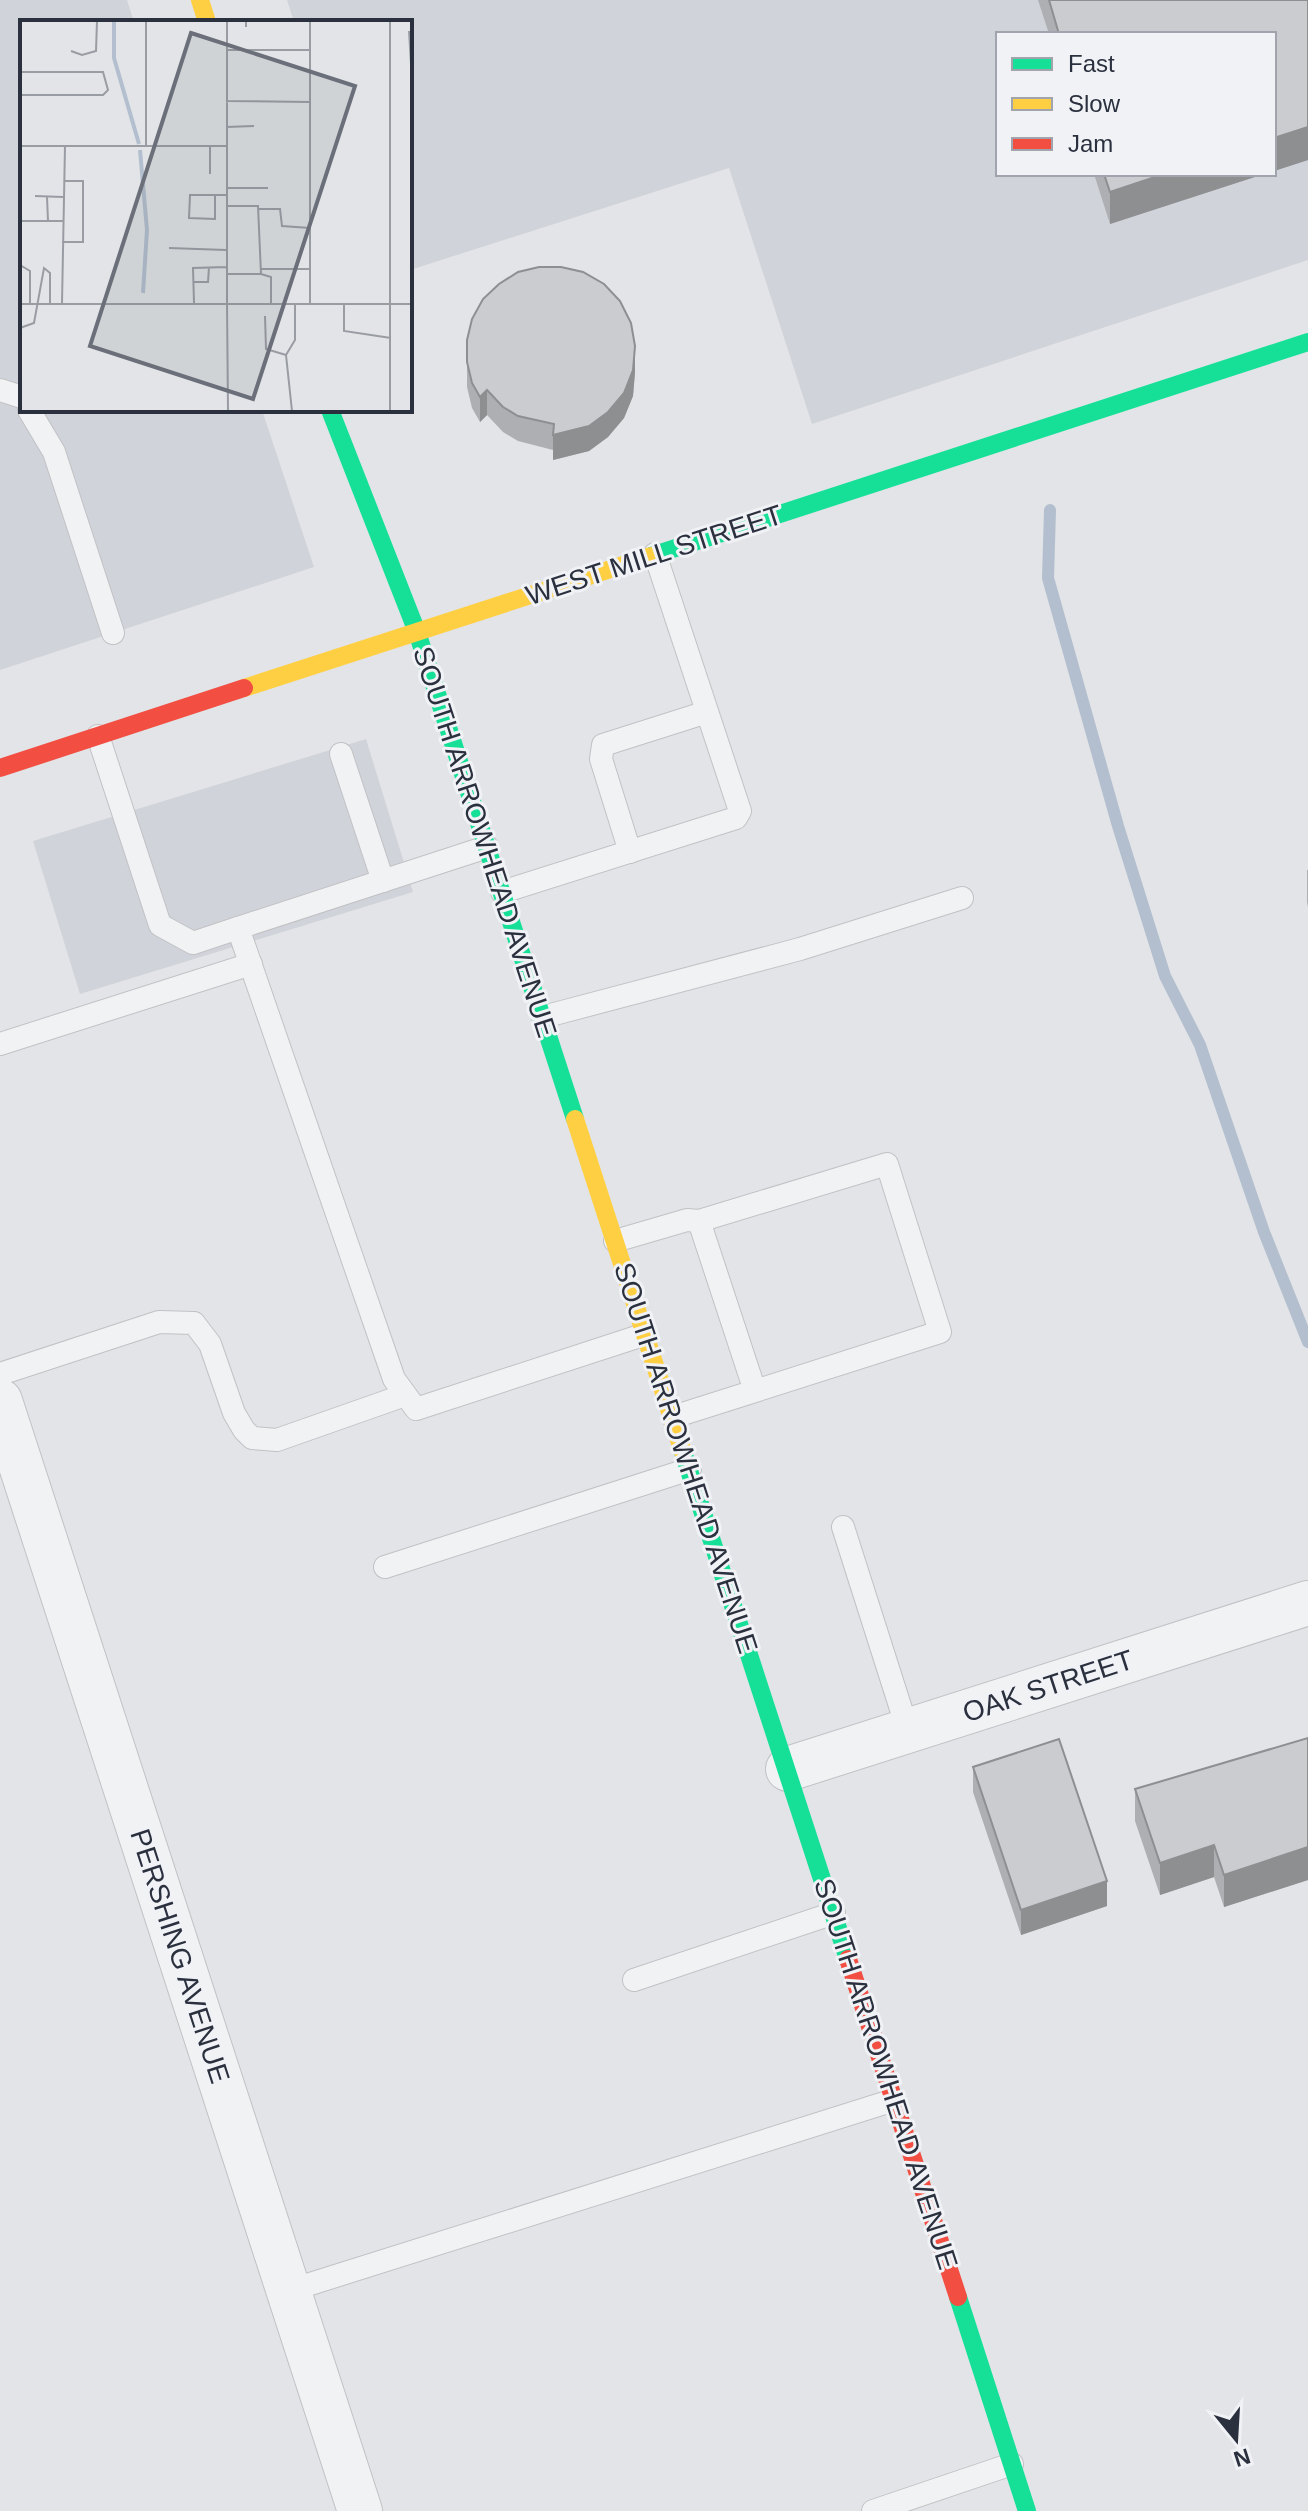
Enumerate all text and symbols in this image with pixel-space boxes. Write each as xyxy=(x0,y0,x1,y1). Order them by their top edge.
inset map xyxy=(20,20,412,412)
legend xyxy=(996,32,1276,176)
text: Fast xyxy=(1068,50,1115,77)
text: Slow xyxy=(1068,90,1121,117)
text: Jam xyxy=(1068,130,1113,157)
street label: WEST MILL STREET xyxy=(522,499,786,611)
street label: SOUTH ARROWHEAD AVENUE xyxy=(407,643,563,1041)
street label: SOUTH ARROWHEAD AVENUE xyxy=(608,1259,764,1657)
street label: OAK STREET xyxy=(959,1644,1137,1728)
street label: PERSHING AVENUE xyxy=(124,1825,236,2087)
street label: SOUTH ARROWHEAD AVENUE xyxy=(808,1875,964,2273)
north arrow xyxy=(1196,2399,1276,2479)
text: N xyxy=(1231,2443,1253,2472)

